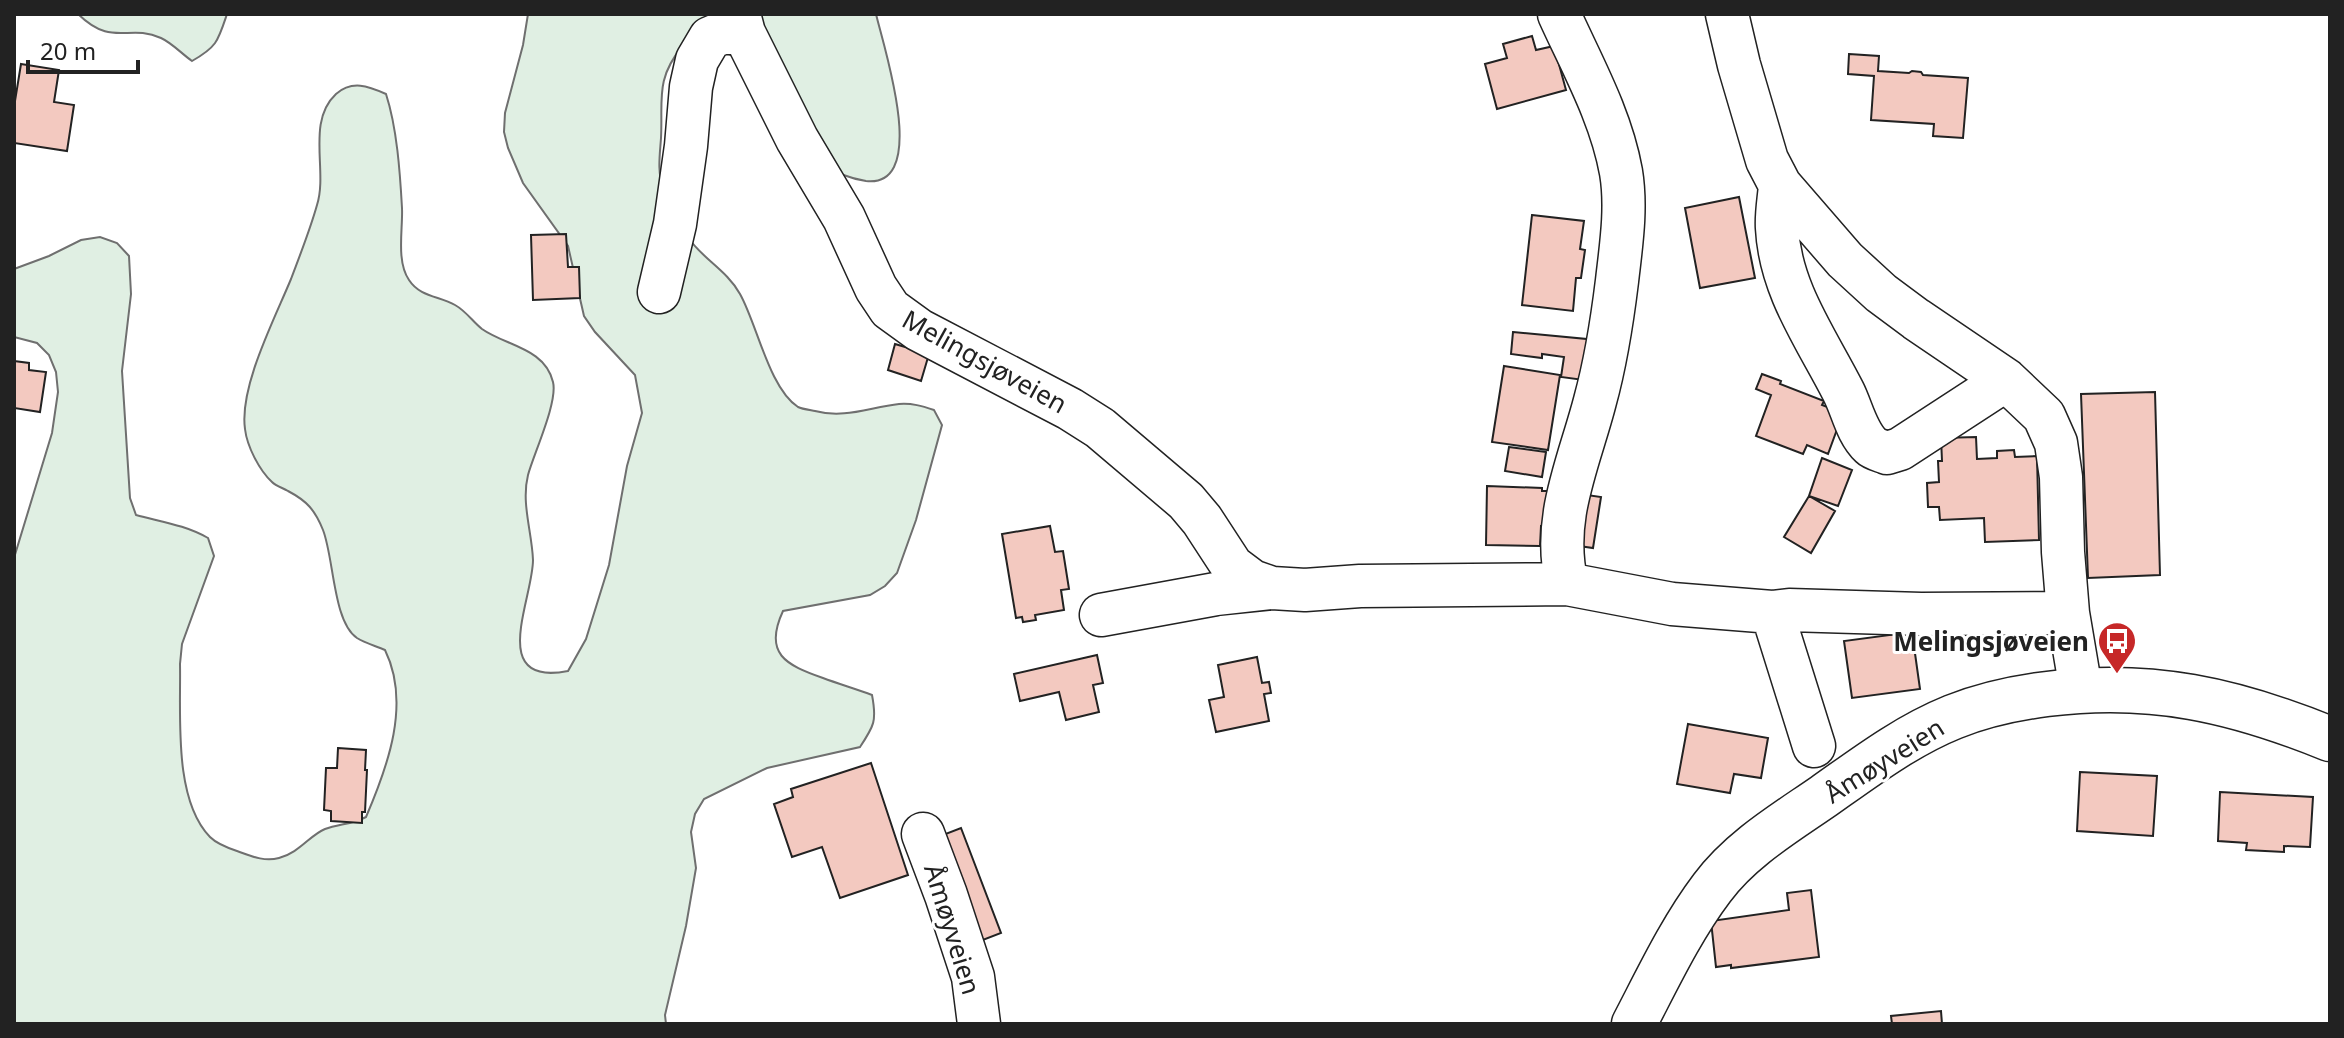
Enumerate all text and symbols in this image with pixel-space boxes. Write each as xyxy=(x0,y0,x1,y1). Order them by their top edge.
scale bar xyxy=(28,24,138,74)
text: 20 m xyxy=(40,34,96,67)
street label: Melingsjøveien xyxy=(896,301,1074,421)
bus stop icon: Melingsjøveien xyxy=(2096,620,2138,675)
place label: Melingsjøveien xyxy=(1893,623,2089,659)
street label: Åmøyveien xyxy=(1817,709,1951,811)
street label: Åmøyveien xyxy=(916,859,990,999)

